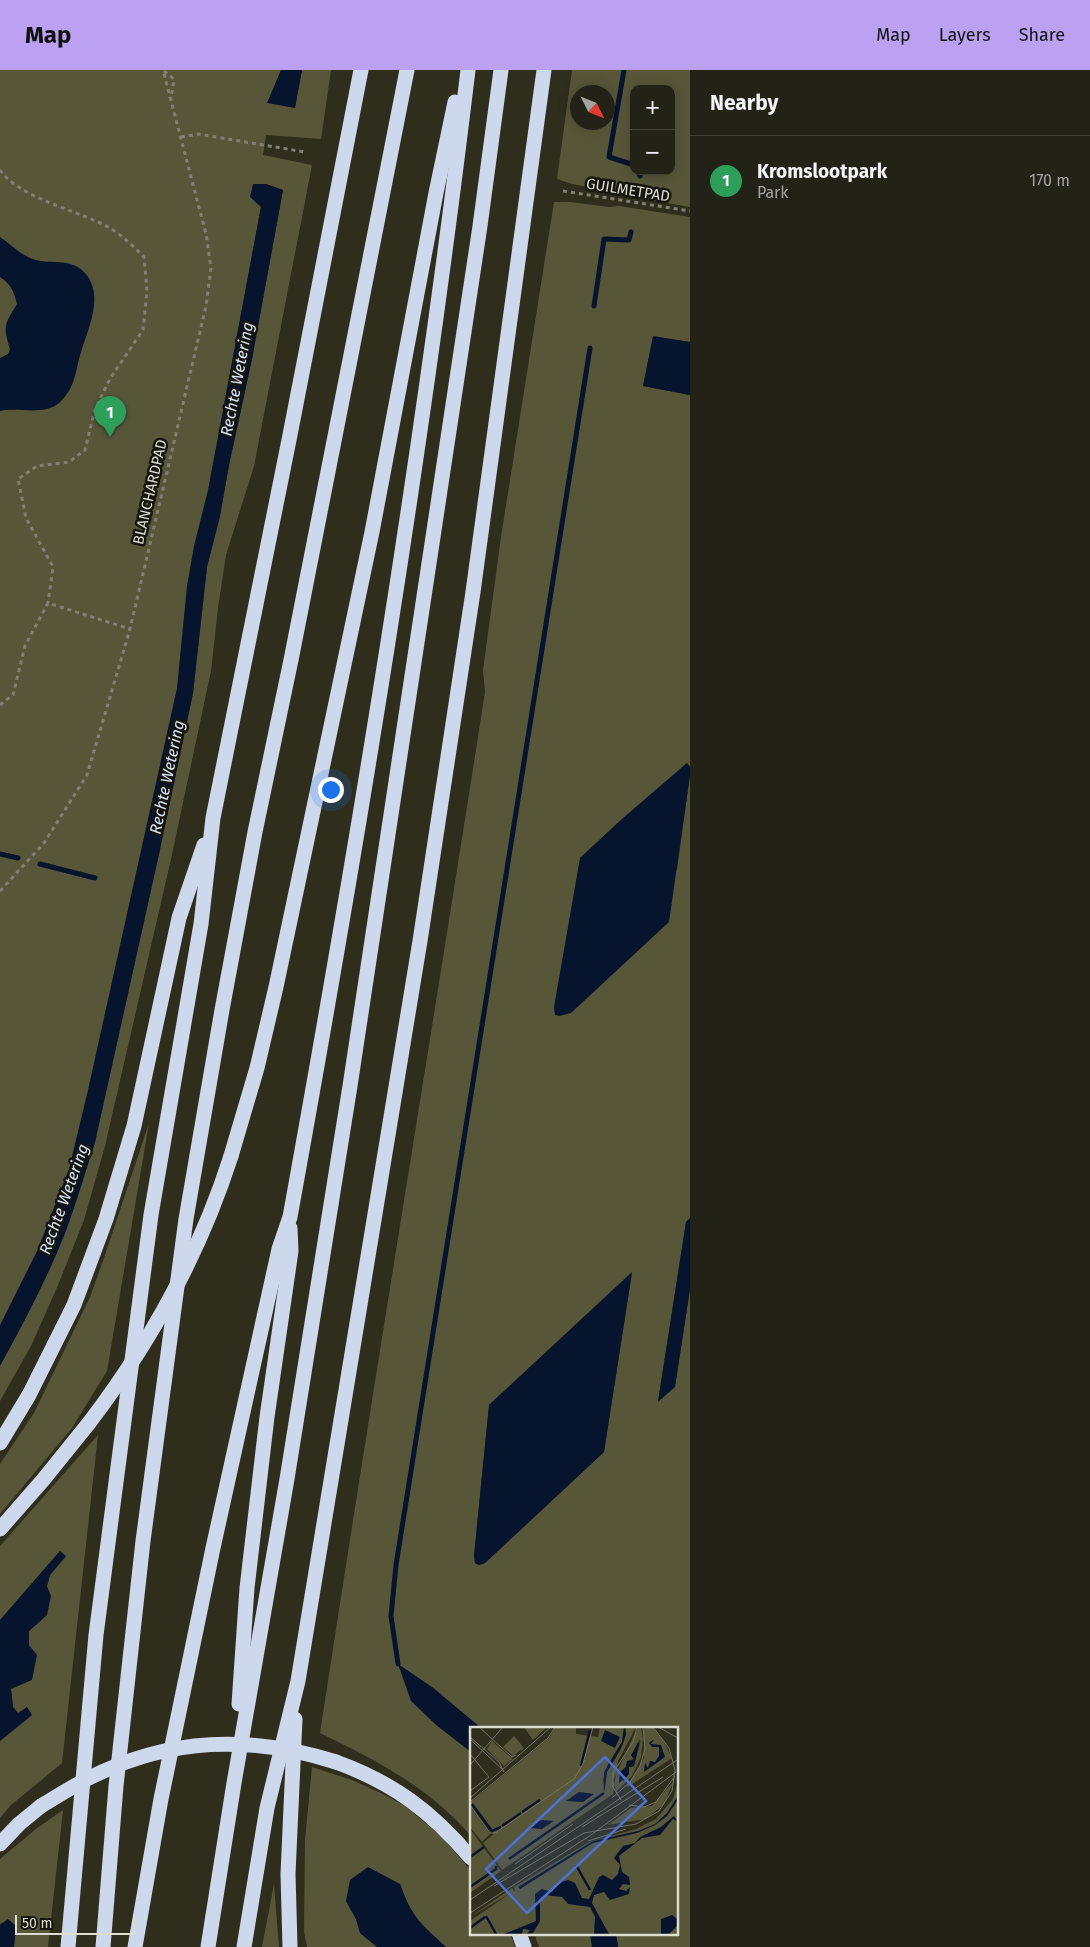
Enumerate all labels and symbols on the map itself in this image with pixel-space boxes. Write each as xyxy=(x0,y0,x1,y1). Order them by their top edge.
north arrow xyxy=(570,85,615,130)
street label: GUILMETPAD xyxy=(585,174,671,206)
water label: Rechte Wetering xyxy=(217,320,257,438)
pin: 1 xyxy=(94,396,126,437)
street label: BLANCHARDPAD xyxy=(129,438,171,546)
water label: Rechte Wetering xyxy=(146,718,188,836)
your location xyxy=(318,777,344,803)
water label: Rechte Wetering xyxy=(35,1141,93,1257)
inset map xyxy=(470,1727,678,1934)
scale bar xyxy=(15,1912,135,1935)

